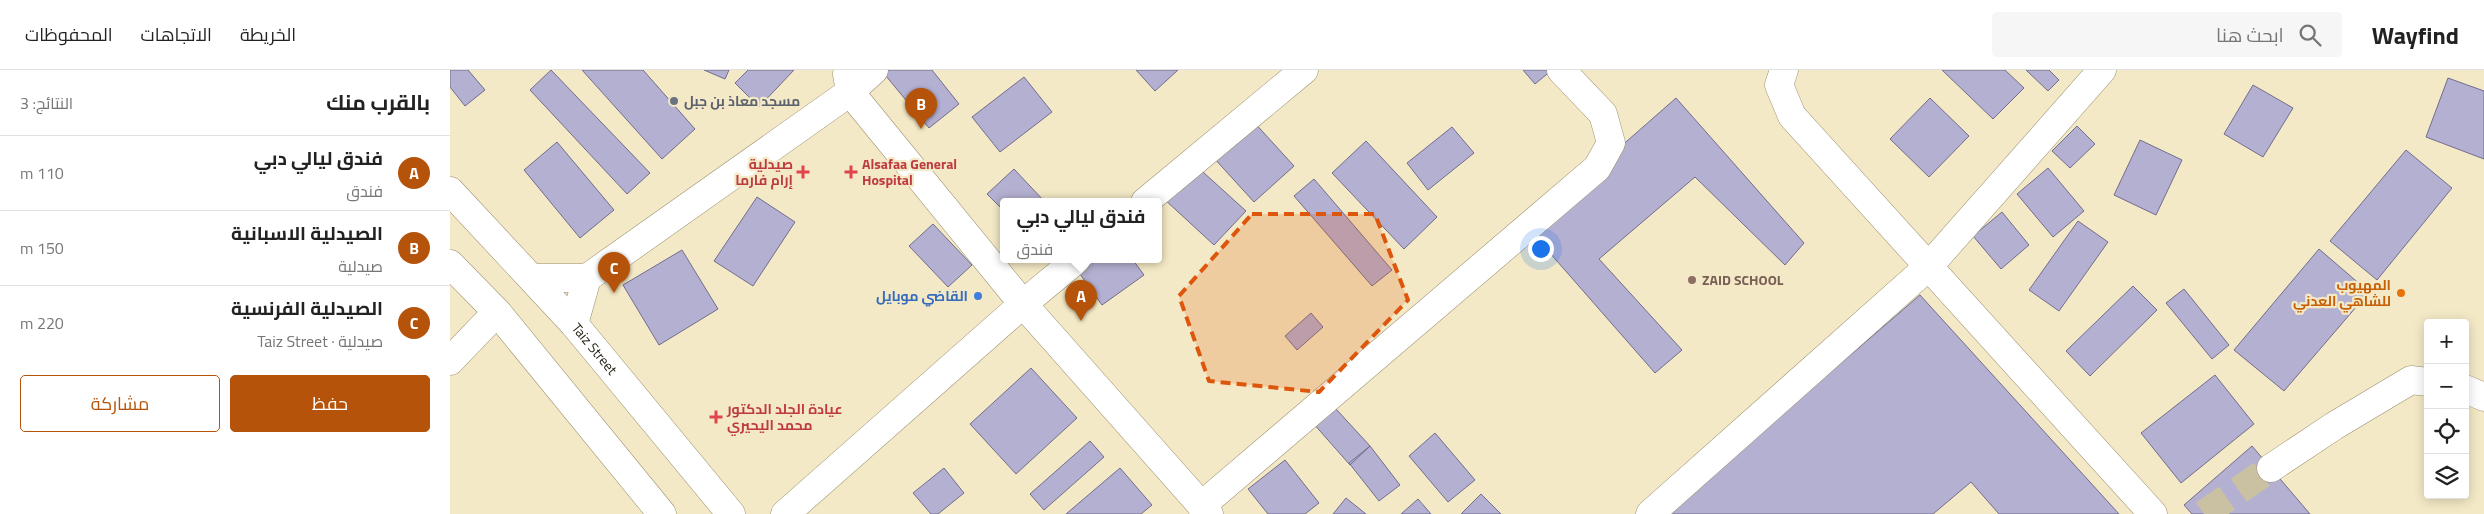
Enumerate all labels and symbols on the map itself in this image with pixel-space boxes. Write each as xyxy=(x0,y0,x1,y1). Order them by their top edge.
pin: B xyxy=(905,88,937,129)
place label: مسجد معاذ بن جبل xyxy=(684,90,800,111)
marker: مسجد معاذ بن جبل xyxy=(668,95,680,107)
place label: صيدلية إرام فارما xyxy=(735,153,793,190)
place label: Alsafaa General Hospital xyxy=(862,153,957,190)
marker: Alsafaa General Hospital xyxy=(844,165,858,179)
marker: صيدلية إرام فارما xyxy=(797,166,809,178)
your location xyxy=(1528,236,1554,262)
pin: C xyxy=(598,252,630,293)
place label: ZAID SCHOOL xyxy=(1702,269,1784,290)
marker: ZAID SCHOOL xyxy=(1686,274,1698,286)
place label: المهيوب للشاهي العدني xyxy=(2293,274,2391,313)
pin: A xyxy=(1065,280,1097,321)
place label: القاضي موبايل xyxy=(876,285,968,307)
marker: المهيوب للشاهي العدني xyxy=(2395,287,2407,299)
marker: القاضي موبايل xyxy=(972,290,984,302)
street label: Taiz Street xyxy=(567,318,623,379)
place label: عيادة الجلد الدكتور محمد اليحيري xyxy=(726,398,843,436)
marker: عيادة الجلد الدكتور محمد اليحيري xyxy=(709,410,723,424)

